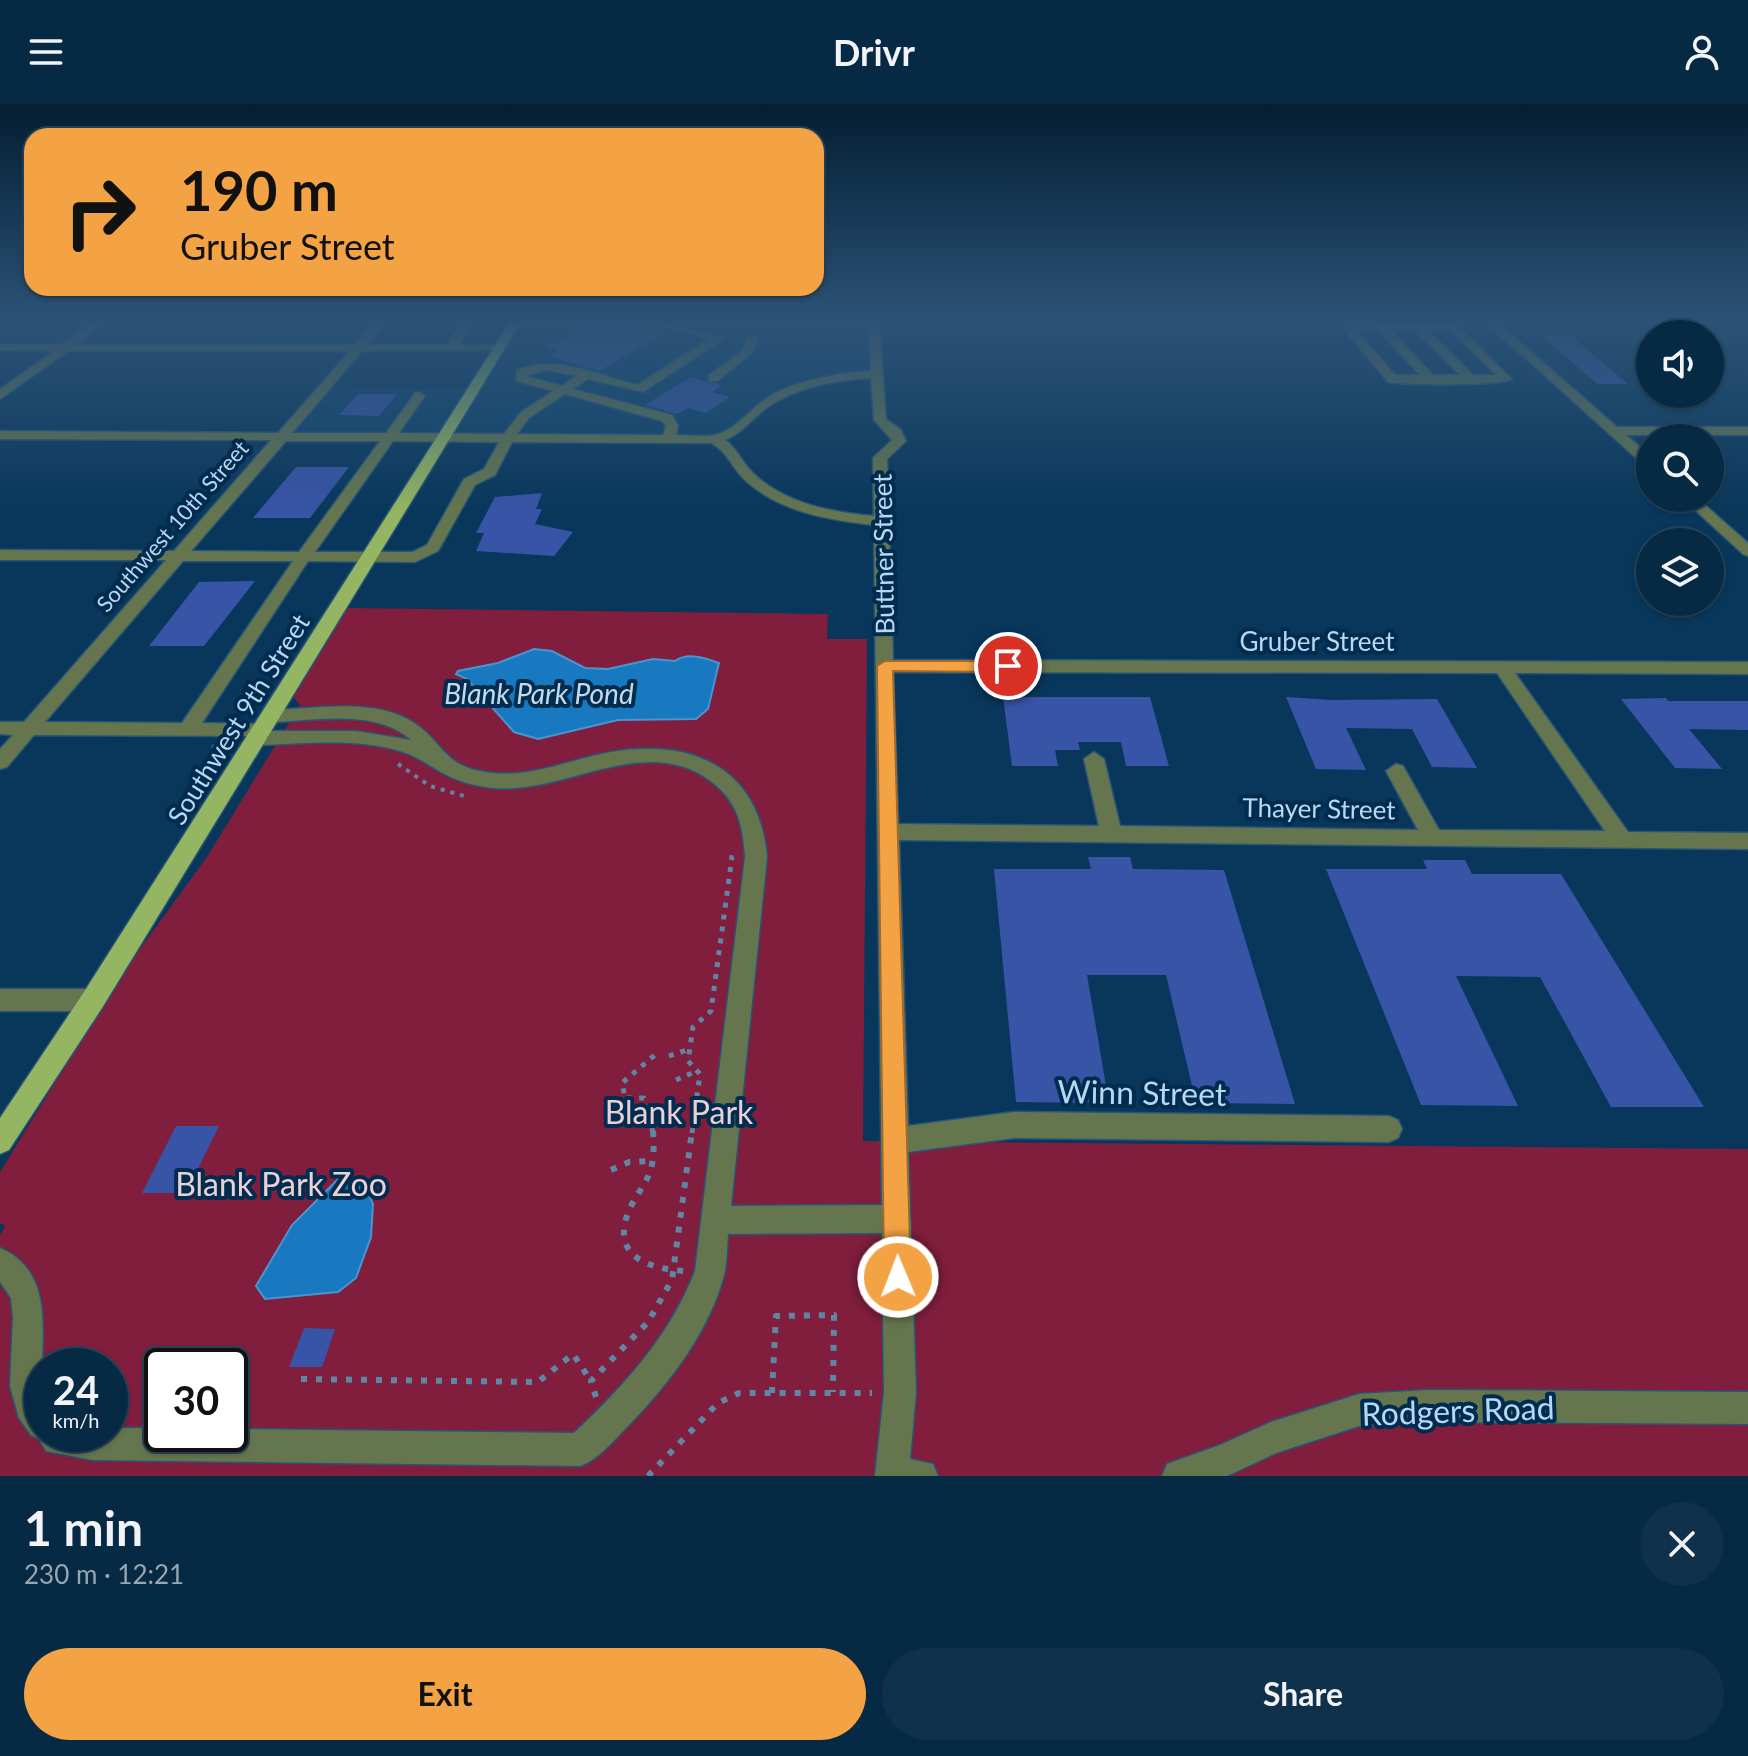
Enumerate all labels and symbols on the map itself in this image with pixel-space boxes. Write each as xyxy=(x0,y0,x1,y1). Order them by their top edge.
street label: Southwest 10th Street xyxy=(90,435,254,617)
street label: Buttner Street xyxy=(866,473,900,635)
street label: Southwest 9th Street xyxy=(160,607,316,830)
street label: Gruber Street xyxy=(1239,625,1395,657)
pin xyxy=(974,632,1042,700)
water label: Blank Park Pond xyxy=(444,676,634,710)
street label: Thayer Street xyxy=(1242,791,1396,825)
street label: Winn Street xyxy=(1057,1071,1227,1113)
park label: Blank Park xyxy=(605,1092,754,1131)
park label: Blank Park Zoo xyxy=(175,1164,387,1203)
position arrow xyxy=(856,1235,940,1319)
speed limit sign: 30 xyxy=(144,1348,248,1452)
street label: Rodgers Road xyxy=(1361,1387,1555,1433)

